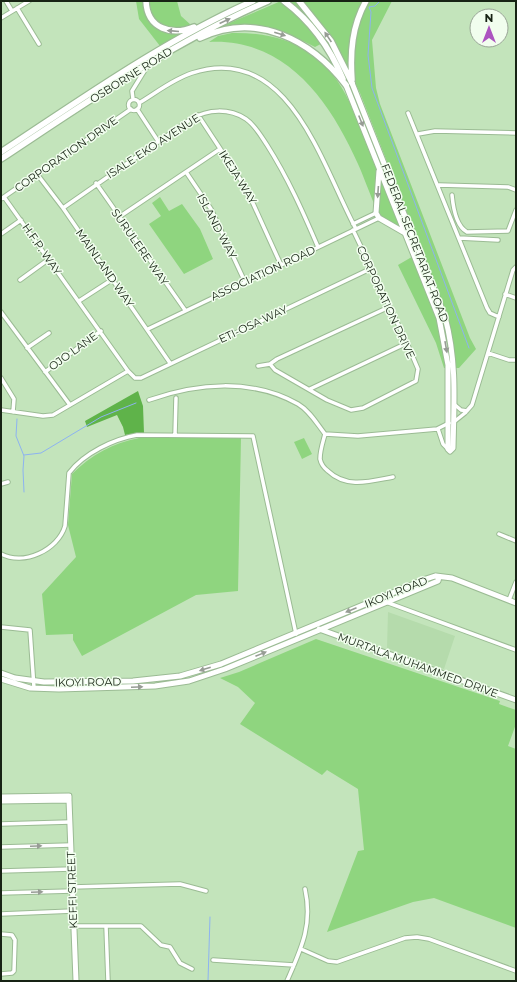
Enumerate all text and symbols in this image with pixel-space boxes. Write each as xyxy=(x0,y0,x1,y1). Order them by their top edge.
north arrow xyxy=(469,8,509,48)
text: N xyxy=(485,11,493,25)
one-way arrow xyxy=(219,18,230,24)
one-way arrow xyxy=(166,27,179,34)
one-way arrow xyxy=(275,31,287,37)
one-way arrow xyxy=(324,32,332,42)
street label: OSBORNE ROAD xyxy=(87,44,175,106)
street label: ISALE EKO AVENUE xyxy=(104,110,202,182)
street label: CORPORATION DRIVE xyxy=(12,113,120,195)
one-way arrow xyxy=(358,116,364,127)
street label: IKEJA WAY xyxy=(216,148,260,206)
street label: FEDERAL SECRETARIAT ROAD xyxy=(378,162,452,324)
one-way arrow xyxy=(374,186,381,198)
street label: ISLAND WAY xyxy=(194,191,240,261)
street label: SURULERE WAY xyxy=(108,206,172,288)
street label: H.F.P. WAY xyxy=(19,221,65,277)
street label: MAINLAND WAY xyxy=(73,226,137,310)
street label: ASSOCIATION ROAD xyxy=(208,243,318,303)
street label: CORPORATION DRIVE xyxy=(354,243,418,361)
street label: ETI-OSA WAY xyxy=(216,302,290,346)
street label: OJO LANE xyxy=(46,328,100,374)
one-way arrow xyxy=(443,341,449,354)
street label: IKOYI ROAD xyxy=(362,573,430,611)
one-way arrow xyxy=(345,608,357,614)
street label: MURTALA MUHAMMED DRIVE xyxy=(336,629,500,701)
one-way arrow xyxy=(256,650,268,656)
one-way arrow xyxy=(198,666,210,672)
street label: IKOYI ROAD xyxy=(55,674,121,690)
one-way arrow xyxy=(131,684,143,691)
one-way arrow xyxy=(30,843,43,849)
street label: KEFFI STREET xyxy=(64,850,80,929)
one-way arrow xyxy=(31,889,44,895)

